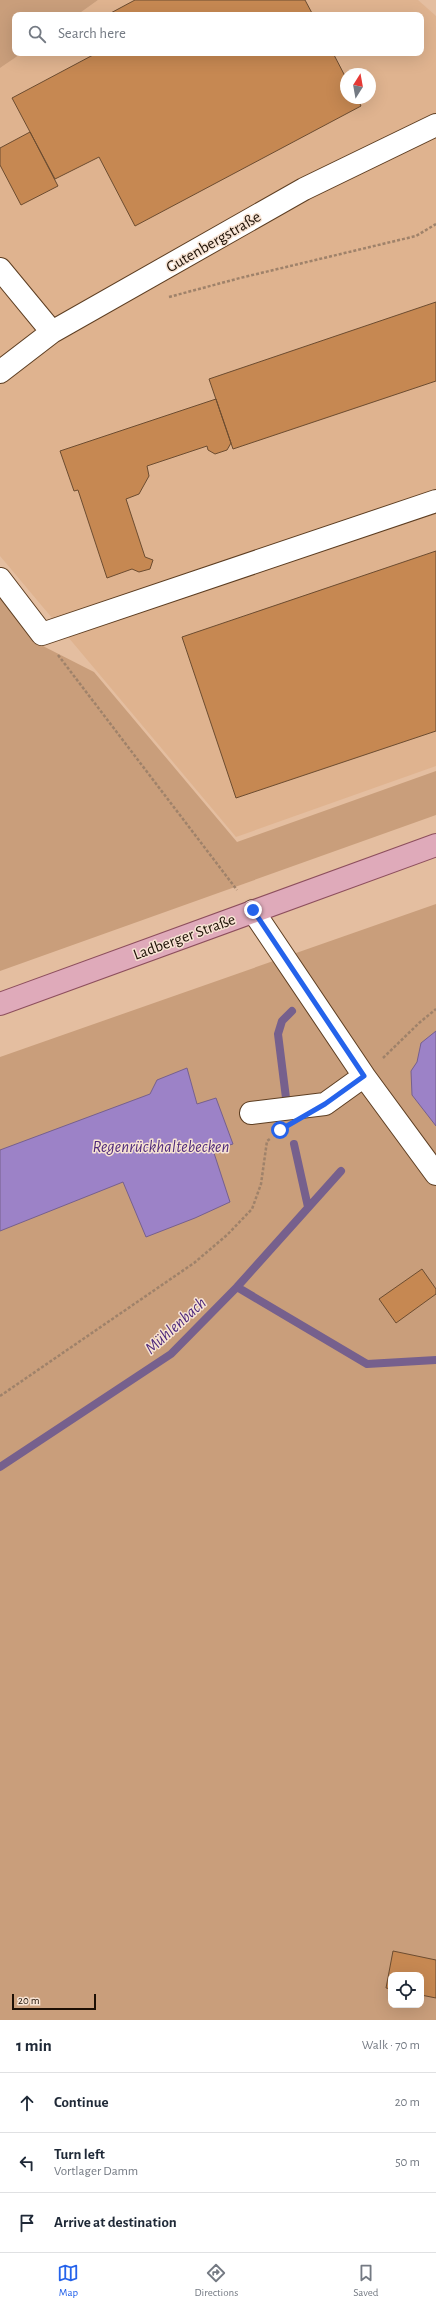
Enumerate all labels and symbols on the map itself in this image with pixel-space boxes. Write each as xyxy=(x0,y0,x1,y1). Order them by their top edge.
north arrow xyxy=(340,68,376,104)
street label: Gutenbergstraße xyxy=(164,208,263,275)
route end xyxy=(244,901,262,919)
street label: Ladberger Straße xyxy=(131,911,238,963)
route start xyxy=(271,1121,289,1139)
water label: Regenrückhaltebecken xyxy=(93,1138,230,1155)
water label: Mühlenbach xyxy=(142,1294,209,1357)
scale bar xyxy=(12,1992,96,2011)

